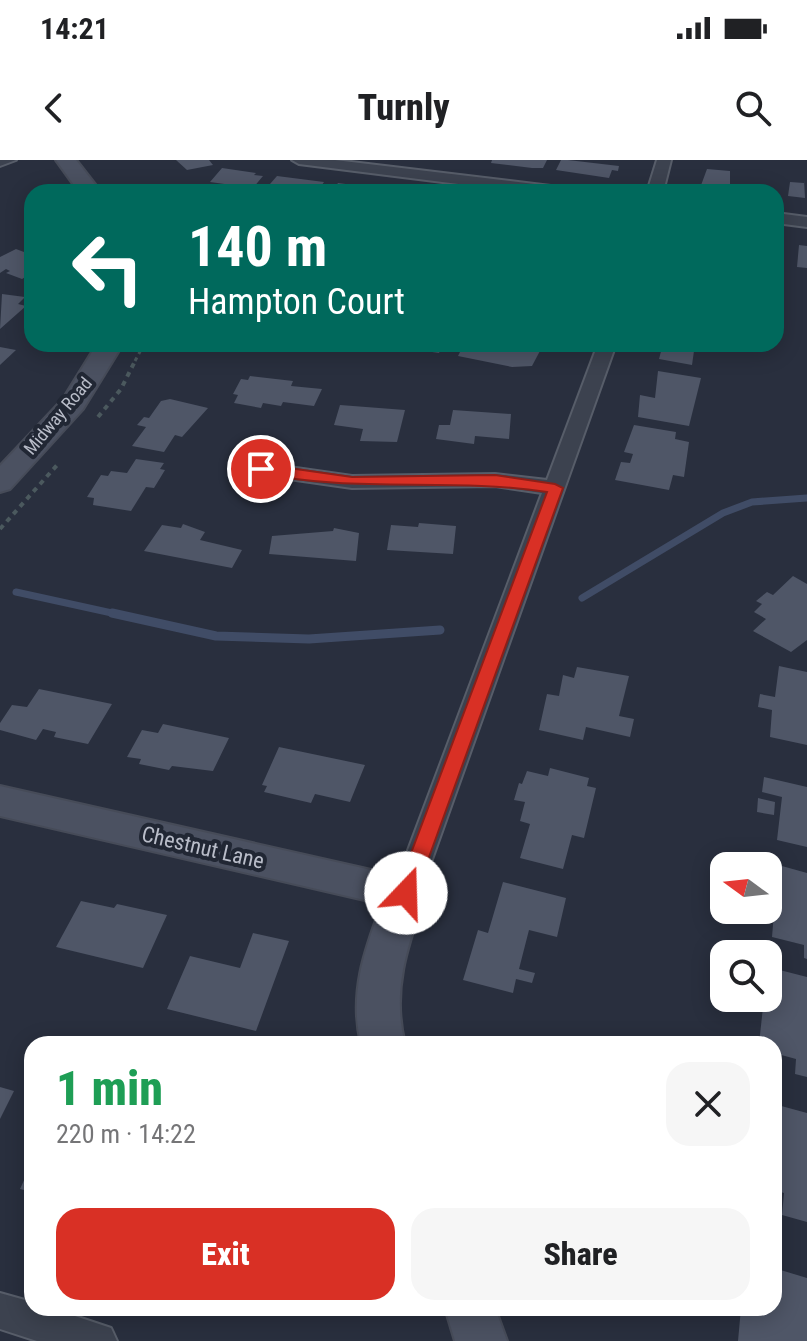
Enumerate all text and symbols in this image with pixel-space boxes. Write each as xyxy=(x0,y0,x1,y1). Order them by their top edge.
text: 14:21 xyxy=(40,11,109,46)
icon: back xyxy=(32,86,76,130)
icon: search xyxy=(731,86,775,130)
text: Turnly xyxy=(358,87,449,129)
text: 140 m xyxy=(188,214,327,280)
icon: left xyxy=(56,216,160,320)
text: Hampton Court xyxy=(188,281,405,323)
street label: Midway Road xyxy=(19,373,96,459)
pin xyxy=(227,435,295,503)
icon: arrive xyxy=(239,447,283,491)
street label: Chestnut Lane xyxy=(139,821,266,874)
position arrow xyxy=(364,851,448,935)
north arrow xyxy=(710,852,782,924)
map controls xyxy=(710,852,782,1012)
button: search xyxy=(710,940,782,1012)
text: 1 min xyxy=(56,1060,163,1117)
button: close xyxy=(666,1062,750,1146)
text: 220 m · 14:22 xyxy=(56,1119,196,1149)
button: Exit xyxy=(56,1208,395,1300)
button: Share xyxy=(411,1208,750,1300)

